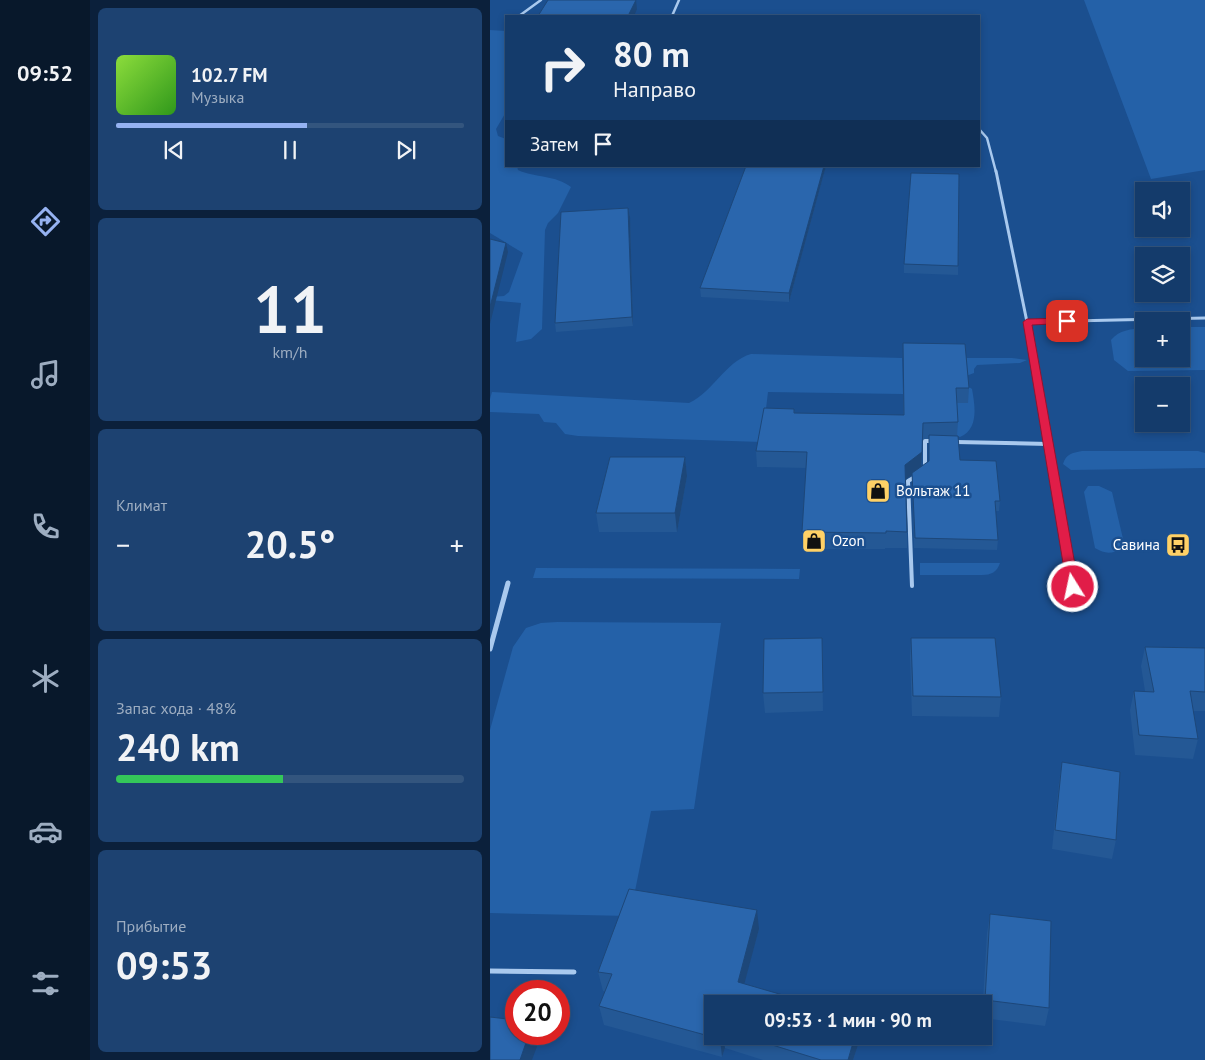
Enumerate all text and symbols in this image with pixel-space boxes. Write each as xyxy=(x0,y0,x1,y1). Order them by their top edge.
text: 80 m xyxy=(613,31,690,77)
icon: right xyxy=(530,35,595,100)
text: 09:52 xyxy=(17,59,73,87)
text: 102.7 FM xyxy=(191,63,267,87)
text: Направо xyxy=(613,75,696,103)
text: Музыка xyxy=(191,87,244,107)
icon: arrive xyxy=(589,130,617,158)
text: Затем xyxy=(530,132,579,156)
icon: previous xyxy=(160,136,188,164)
icon: pause xyxy=(276,136,304,164)
icon: next xyxy=(392,136,420,164)
map controls xyxy=(1135,182,1190,432)
button: sound xyxy=(1135,182,1190,237)
icon: directions xyxy=(28,204,63,239)
button: layers xyxy=(1135,247,1190,302)
text: 11 xyxy=(253,267,327,351)
pin xyxy=(1046,300,1088,342)
icon: arrive xyxy=(1053,307,1081,335)
button: + xyxy=(1135,312,1190,367)
text: km/h xyxy=(272,342,308,362)
icon: music xyxy=(28,357,63,392)
button: − xyxy=(1135,377,1190,432)
shop icon: Вольтаж 11 xyxy=(865,478,891,504)
place label: Вольтаж 11 xyxy=(896,481,970,500)
text: Климат xyxy=(116,495,167,515)
icon: phone xyxy=(28,509,63,544)
text: 20.5° xyxy=(245,519,335,568)
text: − xyxy=(116,526,130,563)
text: + xyxy=(450,526,464,563)
shop icon: Ozon xyxy=(801,528,827,554)
place label: Ozon xyxy=(832,531,865,550)
bus stop icon: Савина xyxy=(1165,532,1191,558)
place label: Савина xyxy=(1113,535,1160,554)
position arrow xyxy=(1046,560,1098,612)
icon: climate xyxy=(28,661,63,696)
text: Запас хода · 48% xyxy=(116,698,236,718)
text: 240 km xyxy=(116,722,240,771)
icon: car xyxy=(28,814,63,849)
text: Прибытие xyxy=(116,916,186,936)
text: 09:53 xyxy=(116,940,212,989)
icon: filters xyxy=(28,966,63,1001)
speed limit sign: 20 xyxy=(505,980,570,1045)
text: 09:53 · 1 мин · 90 m xyxy=(764,1008,932,1032)

